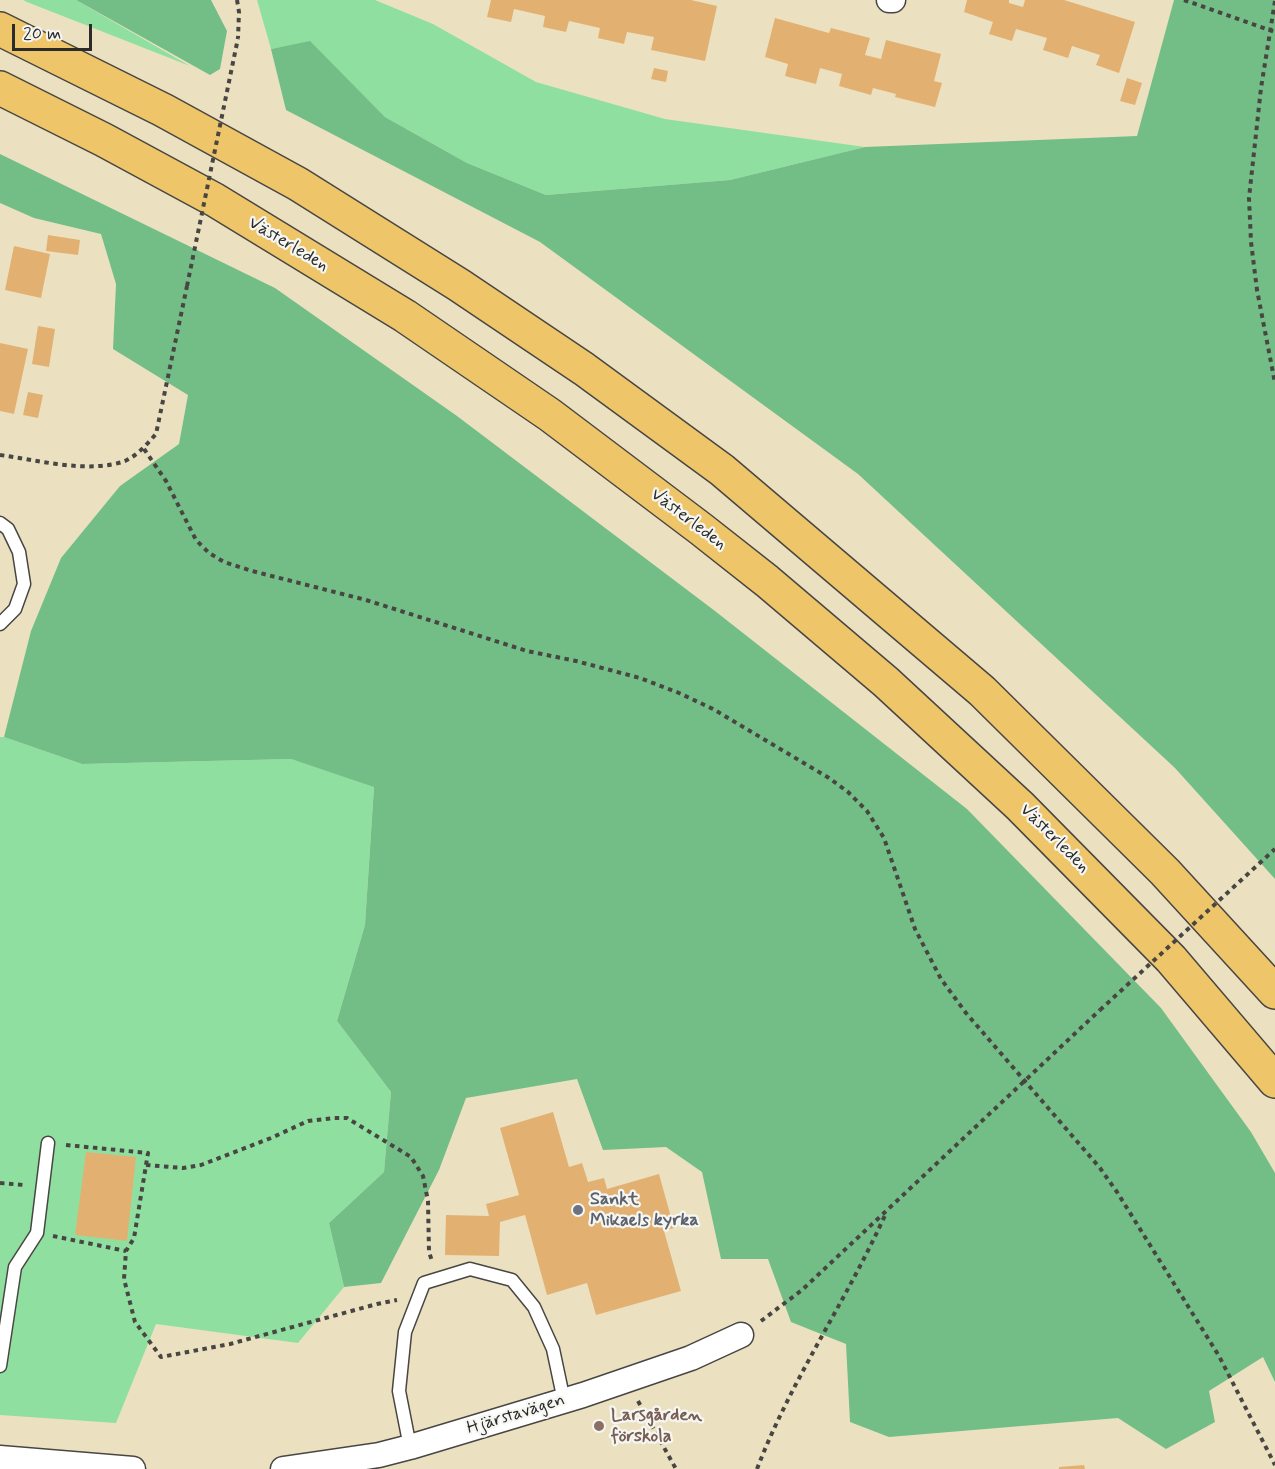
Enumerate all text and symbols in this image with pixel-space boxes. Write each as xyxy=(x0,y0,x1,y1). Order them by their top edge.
scale bar xyxy=(15,12,94,50)
text: 20 m xyxy=(23,22,61,46)
street label: Västerleden xyxy=(244,213,332,277)
street label: Västerleden xyxy=(646,484,730,556)
street label: Västerleden xyxy=(1015,800,1093,878)
place label: Sankt Mikaels kyrka xyxy=(590,1189,699,1232)
marker: Sankt Mikaels kyrka xyxy=(571,1203,585,1217)
street label: Hjärstavägen xyxy=(464,1390,568,1440)
place label: Larsgården förskola xyxy=(611,1405,702,1448)
marker: Larsgården förskola xyxy=(592,1419,606,1433)

